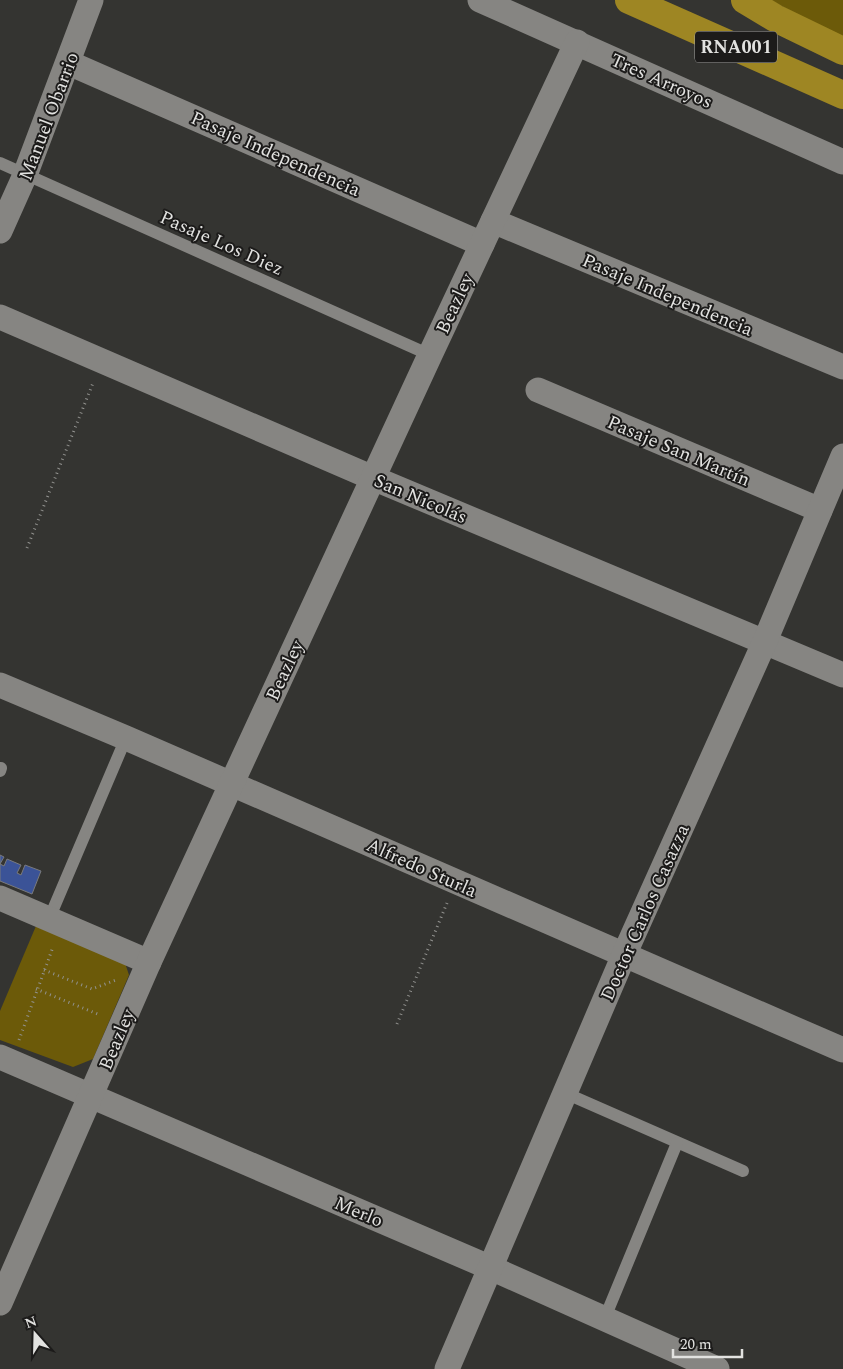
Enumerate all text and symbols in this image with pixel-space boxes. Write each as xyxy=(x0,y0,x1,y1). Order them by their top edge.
road number: RNA001 xyxy=(695,32,777,62)
street label: Tres Arroyos xyxy=(606,46,717,117)
street label: Manuel Obarrio xyxy=(12,48,87,185)
street label: Pasaje Independencia xyxy=(186,104,366,205)
street label: Pasaje Los Diez xyxy=(155,203,288,284)
street label: Pasaje Independencia xyxy=(577,246,758,345)
street label: Beazley xyxy=(429,268,482,339)
street label: Pasaje San Martín xyxy=(602,408,754,495)
street label: San Nicolás xyxy=(369,467,472,532)
street label: Beazley xyxy=(259,635,312,706)
street label: Doctor Carlos Casazza xyxy=(593,819,698,1006)
street label: Alfredo Sturla xyxy=(361,831,482,906)
street label: Beazley xyxy=(92,1004,144,1075)
street label: Merlo xyxy=(329,1189,387,1236)
north arrow xyxy=(10,1309,60,1359)
text: N xyxy=(22,1310,40,1334)
scale bar xyxy=(673,1326,742,1358)
text: 20 m xyxy=(680,1333,712,1356)

